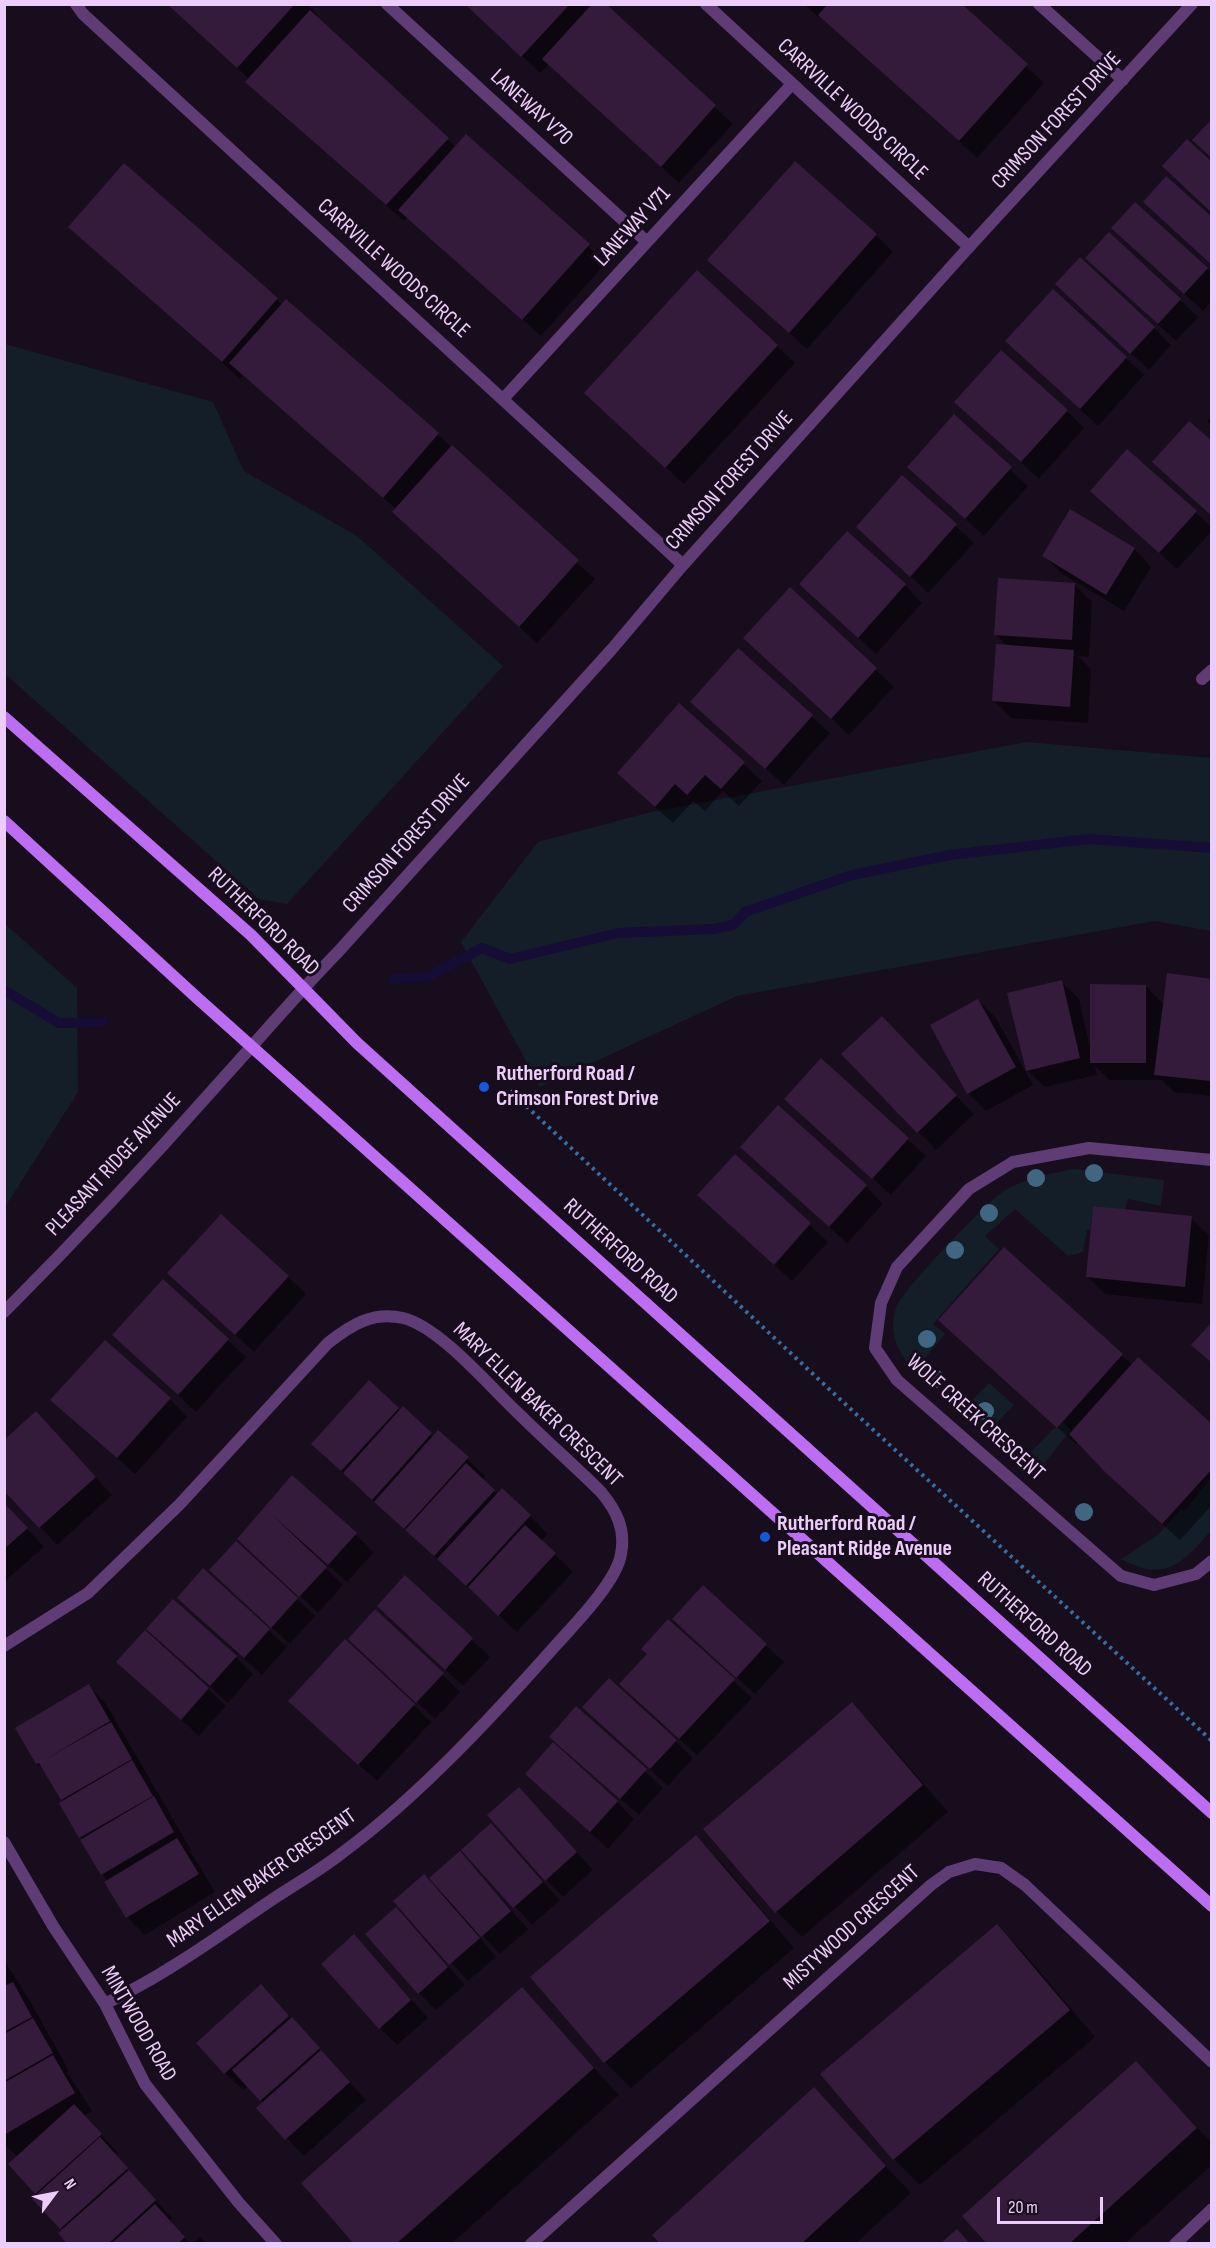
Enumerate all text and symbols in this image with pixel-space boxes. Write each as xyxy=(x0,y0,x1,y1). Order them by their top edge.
street label: CARRVILLE WOODS CIRCLE xyxy=(771,34,933,186)
street label: CRIMSON FOREST DRIVE xyxy=(987,47,1127,195)
street label: LANEWAY V70 xyxy=(484,64,578,152)
street label: LANEWAY V71 xyxy=(589,182,677,272)
street label: CARRVILLE WOODS CIRCLE xyxy=(311,194,475,344)
street label: CRIMSON FOREST DRIVE xyxy=(661,406,799,556)
street label: CRIMSON FOREST DRIVE xyxy=(338,769,476,919)
street label: RUTHERFORD ROAD xyxy=(202,862,324,982)
place label: Rutherford Road / Crimson Forest Drive xyxy=(496,1061,659,1112)
marker: Rutherford Road / Crimson Forest Drive xyxy=(477,1080,491,1094)
street label: PLEASANT RIDGE AVENUE xyxy=(41,1088,187,1242)
street label: RUTHERFORD ROAD xyxy=(557,1194,683,1310)
street label: MARY ELLEN BAKER CRESCENT xyxy=(447,1317,627,1493)
street label: WOLF CREEK CRESCENT xyxy=(900,1349,1050,1487)
place label: Rutherford Road / Pleasant Ridge Avenue xyxy=(777,1511,952,1562)
marker: Rutherford Road / Pleasant Ridge Avenue xyxy=(758,1530,772,1544)
street label: RUTHERFORD ROAD xyxy=(971,1567,1097,1683)
street label: MARY ELLEN BAKER CRESCENT xyxy=(162,1804,362,1954)
street label: MISTYWOOD CRESCENT xyxy=(778,1860,926,1996)
street label: MINTWOOD ROAD xyxy=(94,1962,182,2086)
north arrow xyxy=(24,2164,84,2224)
text: N xyxy=(59,2176,80,2193)
scale bar xyxy=(1000,2185,1106,2223)
text: 20 m xyxy=(1008,2197,1038,2218)

